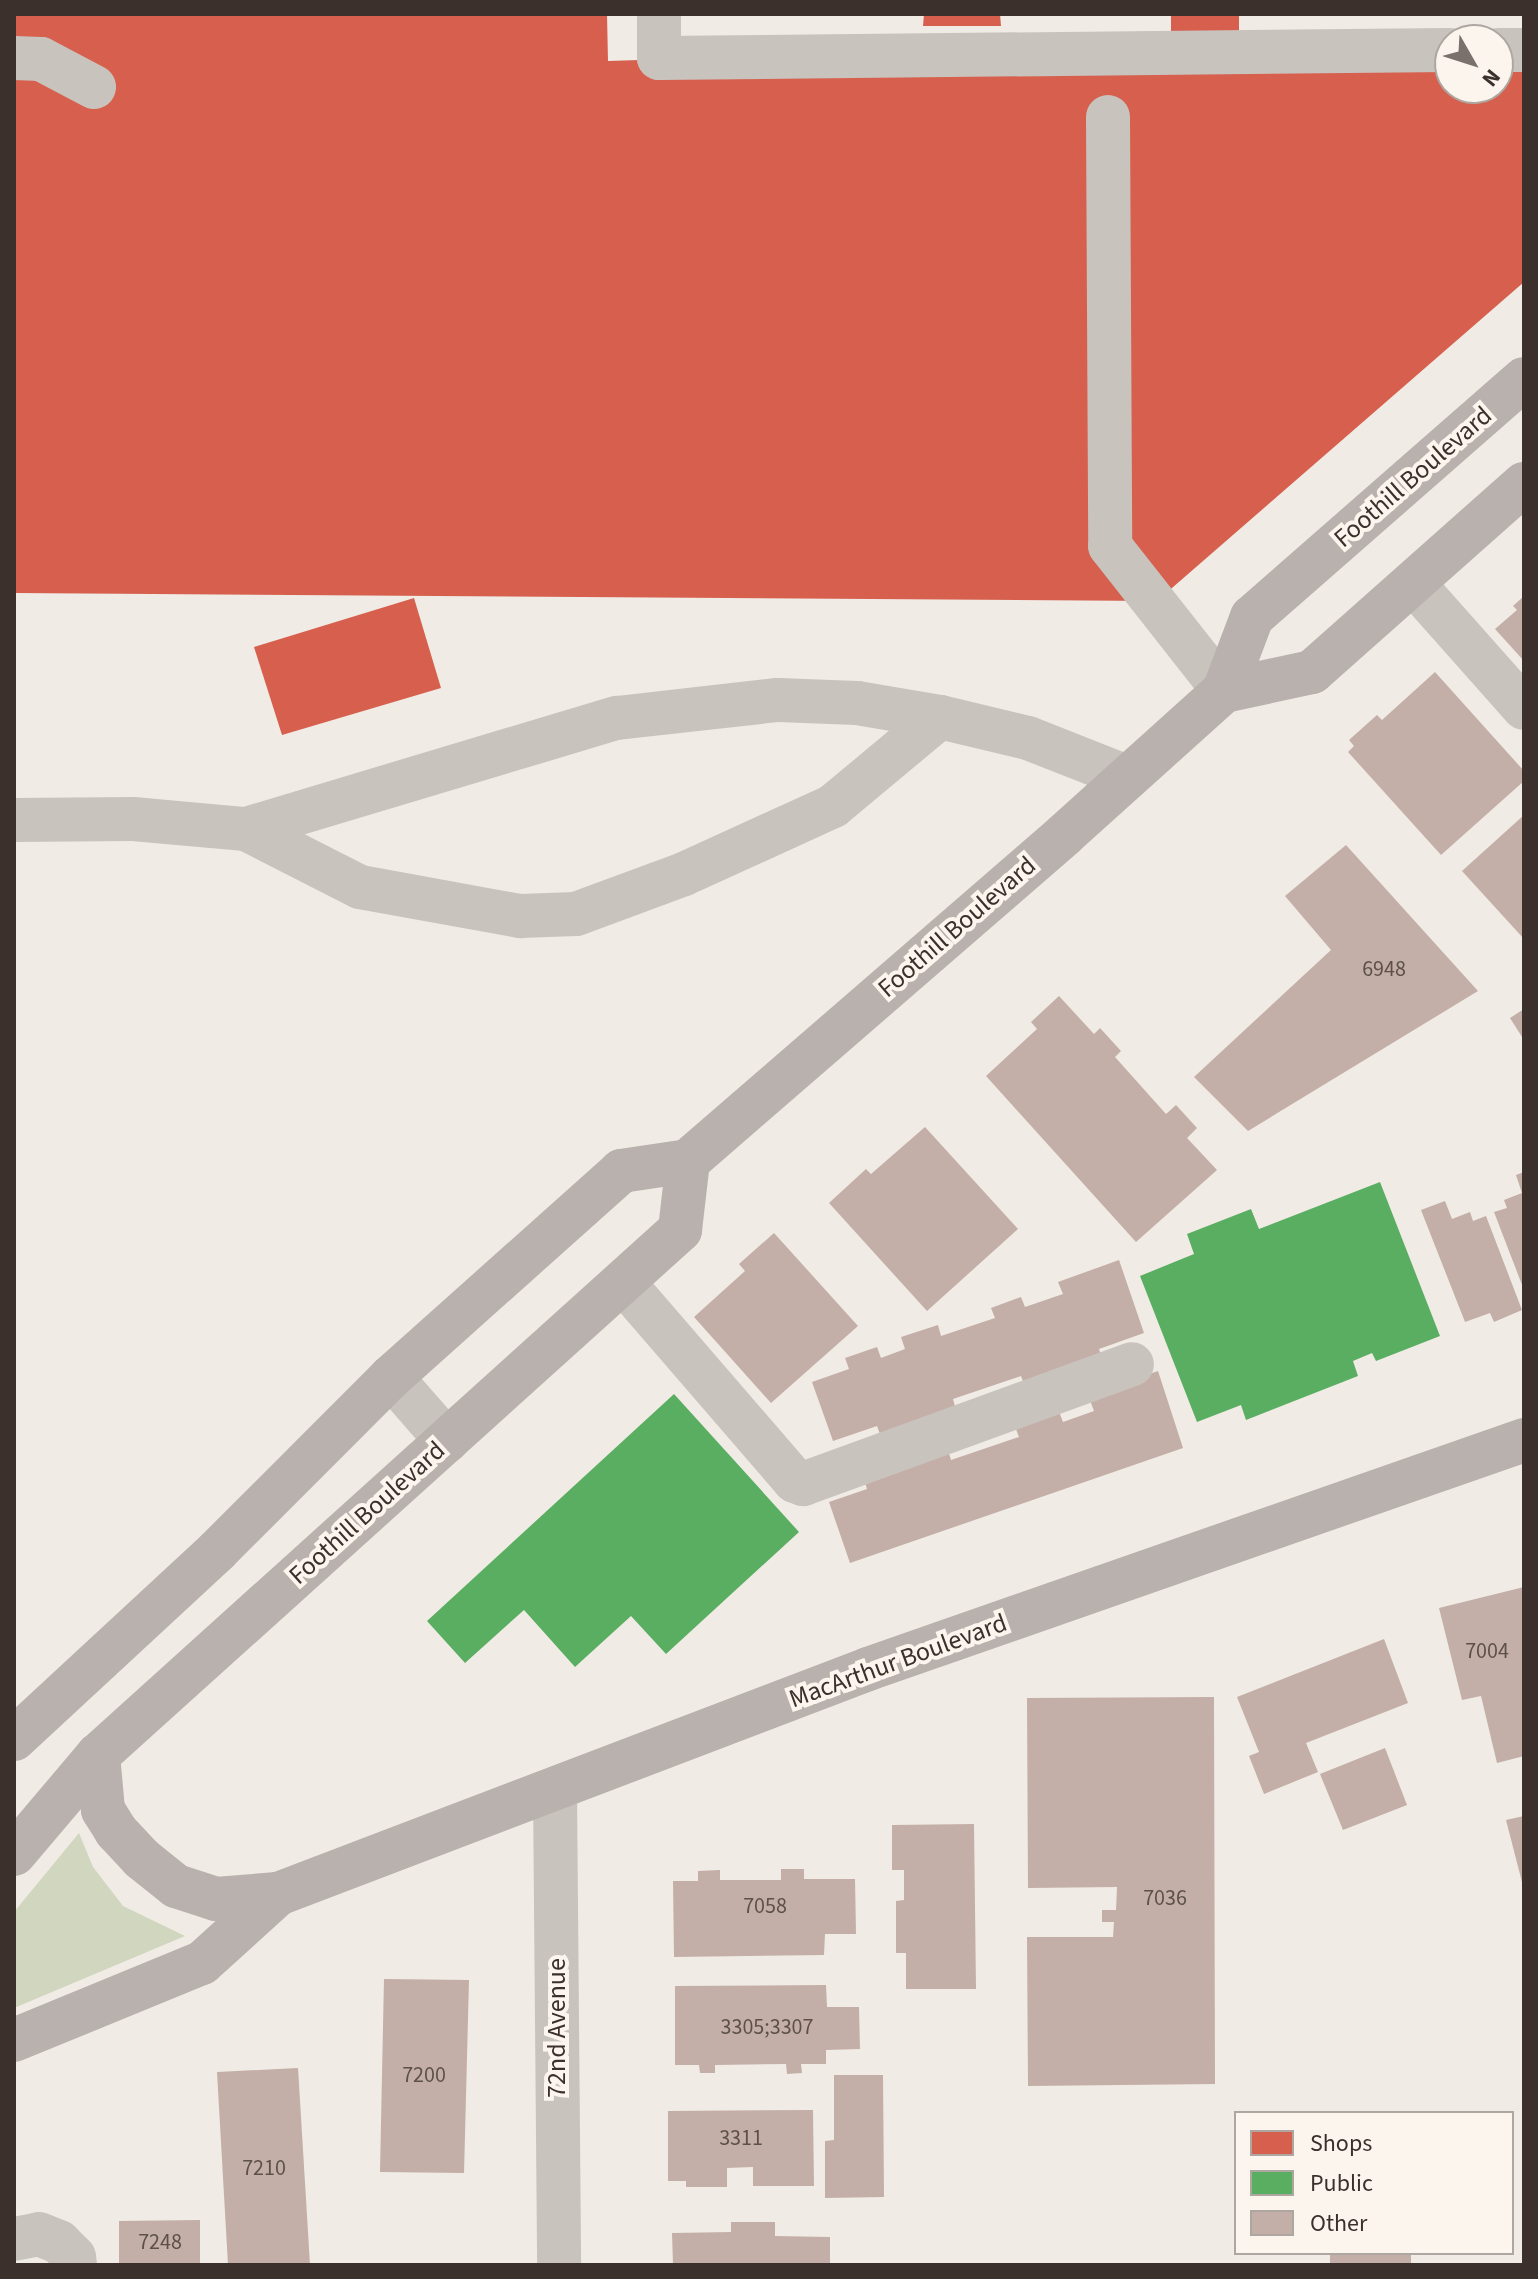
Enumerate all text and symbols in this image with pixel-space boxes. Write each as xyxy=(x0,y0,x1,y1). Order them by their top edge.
north arrow xyxy=(1434,24,1514,104)
text: N xyxy=(1474,62,1508,94)
street label: Foothill Boulevard xyxy=(1328,400,1498,554)
street label: Foothill Boulevard xyxy=(872,850,1042,1004)
house number: 6948 xyxy=(1362,957,1406,983)
street label: Foothill Boulevard xyxy=(283,1435,451,1591)
street label: MacArthur Boulevard xyxy=(785,1607,1011,1715)
house number: 7004 xyxy=(1465,1639,1509,1665)
house number: 7036 xyxy=(1143,1886,1187,1912)
house number: 7058 xyxy=(743,1894,787,1920)
street label: 72nd Avenue xyxy=(541,1958,573,2098)
house number: 3305;3307 xyxy=(721,2015,813,2041)
house number: 7200 xyxy=(402,2063,446,2089)
legend xyxy=(1234,2111,1514,2255)
house number: 3311 xyxy=(719,2126,763,2152)
text: Shops xyxy=(1310,2126,1372,2161)
house number: 7210 xyxy=(242,2156,286,2182)
text: Public xyxy=(1310,2166,1373,2201)
text: Other xyxy=(1310,2206,1367,2241)
house number: 7248 xyxy=(138,2230,182,2256)

